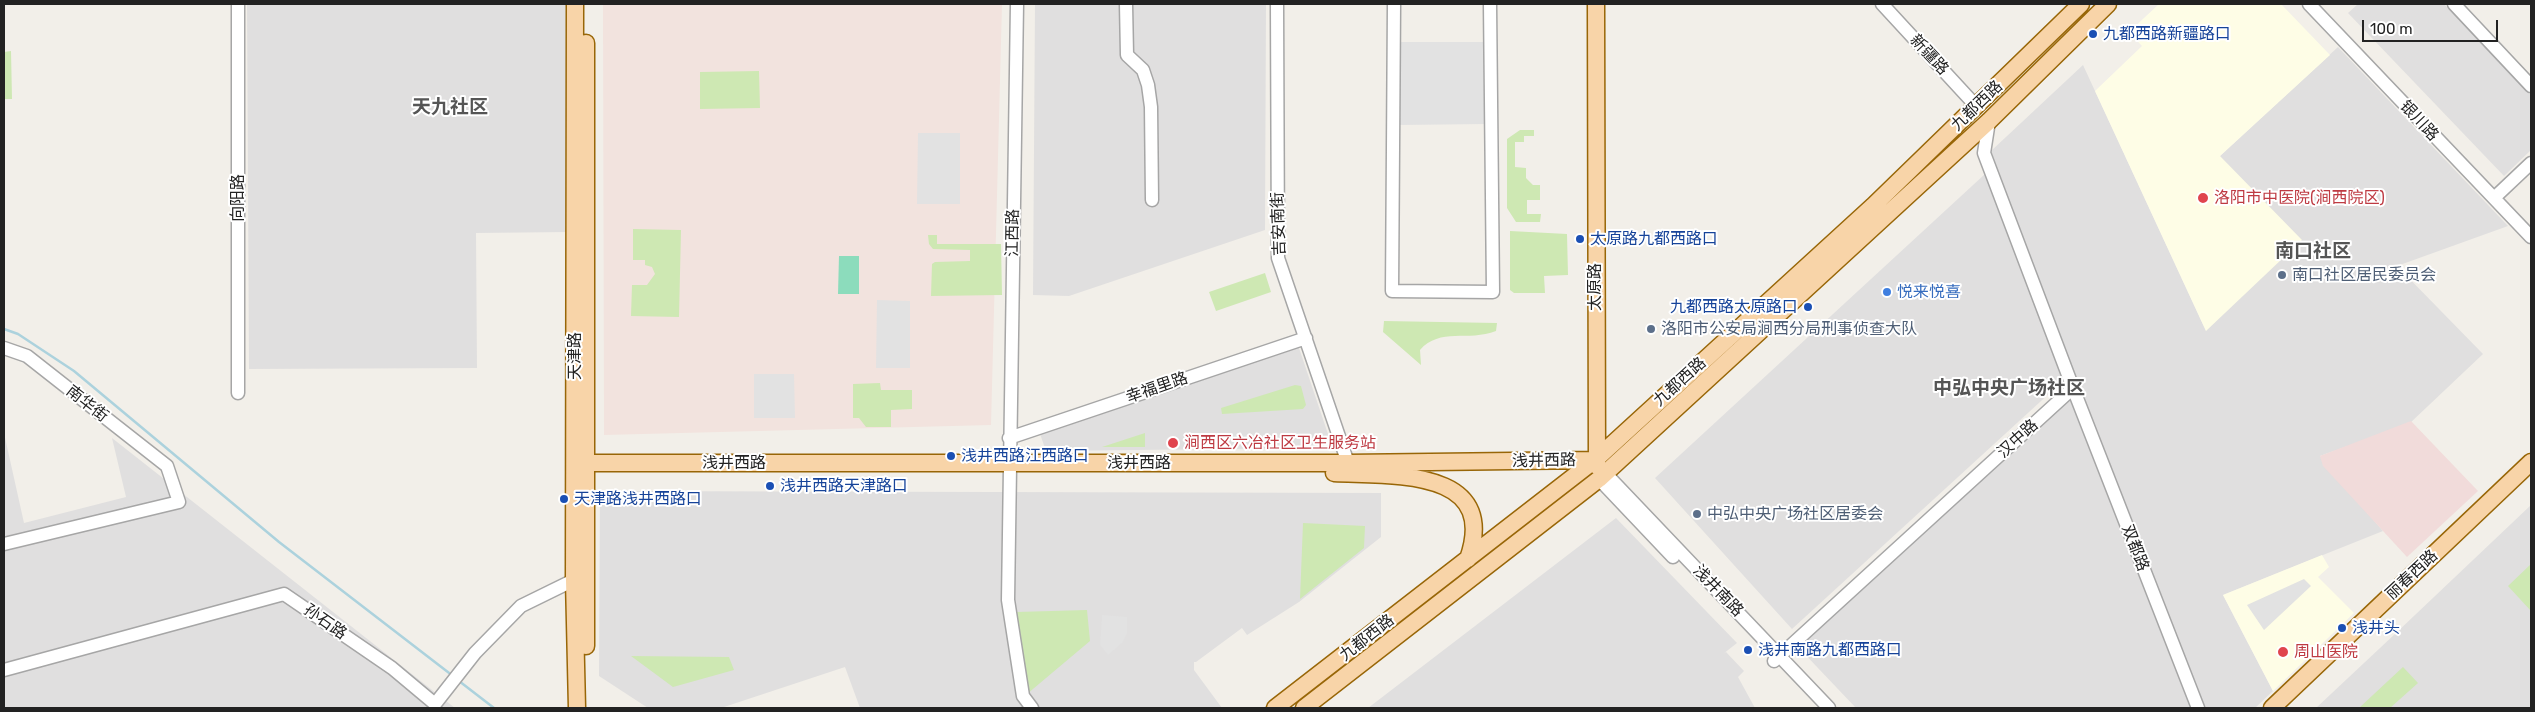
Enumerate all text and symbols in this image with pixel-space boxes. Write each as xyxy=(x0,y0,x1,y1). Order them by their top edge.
scale bar xyxy=(2365,10,2501,42)
text: 100 m xyxy=(2370,20,2412,38)
place label: 九都西路新疆路口 xyxy=(2103,24,2231,44)
marker: 九都西路新疆路口 xyxy=(2087,28,2099,40)
street label: 新疆路 xyxy=(1906,31,1952,79)
street label: 九都西路 xyxy=(1947,77,2007,135)
district label: 天九社区 xyxy=(412,97,488,119)
street label: 银川路 xyxy=(2396,97,2442,145)
street label: 向阳路 xyxy=(228,174,248,222)
place label: 洛阳市中医院(涧西院区) xyxy=(2214,188,2385,208)
marker: 洛阳市中医院(涧西院区) xyxy=(2196,191,2210,205)
street label: 吉安南街 xyxy=(1268,192,1290,256)
street label: 江西路 xyxy=(1003,209,1023,257)
place label: 太原路九都西路口 xyxy=(1590,229,1718,249)
marker: 太原路九都西路口 xyxy=(1574,233,1586,245)
district label: 南口社区 xyxy=(2275,241,2351,263)
street label: 太原路 xyxy=(1585,263,1605,311)
place label: 南口社区居民委员会 xyxy=(2292,265,2436,285)
marker: 南口社区居民委员会 xyxy=(2276,269,2288,281)
place label: 悦来悦喜 xyxy=(1897,282,1961,302)
marker: 悦来悦喜 xyxy=(1881,286,1893,298)
place label: 九都西路太原路口 xyxy=(1670,297,1798,317)
marker: 九都西路太原路口 xyxy=(1802,301,1814,313)
place label: 洛阳市公安局涧西分局刑事侦查大队 xyxy=(1661,319,1917,339)
marker: 洛阳市公安局涧西分局刑事侦查大队 xyxy=(1645,323,1657,335)
street label: 天津路 xyxy=(565,332,585,380)
street label: 九都西路 xyxy=(1650,353,1710,411)
street label: 幸福里路 xyxy=(1124,369,1190,407)
district label: 中弘中央广场社区 xyxy=(1933,378,2085,400)
street label: 南华街 xyxy=(62,382,112,426)
street label: 汉中路 xyxy=(1994,416,2042,462)
place label: 涧西区六冶社区卫生服务站 xyxy=(1184,433,1376,453)
marker: 涧西区六冶社区卫生服务站 xyxy=(1166,436,1180,450)
place label: 浅井西路江西路口 xyxy=(961,446,1089,466)
marker: 浅井西路江西路口 xyxy=(945,450,957,462)
street label: 浅井西路 xyxy=(1512,451,1576,471)
street label: 浅井西路 xyxy=(702,453,766,473)
street label: 浅井西路 xyxy=(1107,453,1171,473)
place label: 浅井西路天津路口 xyxy=(780,476,908,496)
marker: 浅井西路天津路口 xyxy=(764,480,776,492)
place label: 天津路浅井西路口 xyxy=(574,489,702,509)
marker: 天津路浅井西路口 xyxy=(558,493,570,505)
place label: 中弘中央广场社区居委会 xyxy=(1707,504,1883,524)
marker: 中弘中央广场社区居委会 xyxy=(1691,508,1703,520)
street label: 双都路 xyxy=(2117,522,2153,574)
street label: 丽春西路 xyxy=(2382,546,2442,604)
street label: 浅井南路 xyxy=(1689,561,1747,621)
street label: 孙石路 xyxy=(300,600,350,644)
street label: 九都西路 xyxy=(1336,611,1398,665)
place label: 浅井头 xyxy=(2352,618,2400,638)
marker: 浅井头 xyxy=(2336,622,2348,634)
place label: 浅井南路九都西路口 xyxy=(1758,640,1902,660)
place label: 周山医院 xyxy=(2294,642,2358,662)
marker: 浅井南路九都西路口 xyxy=(1742,644,1754,656)
marker: 周山医院 xyxy=(2276,645,2290,659)

